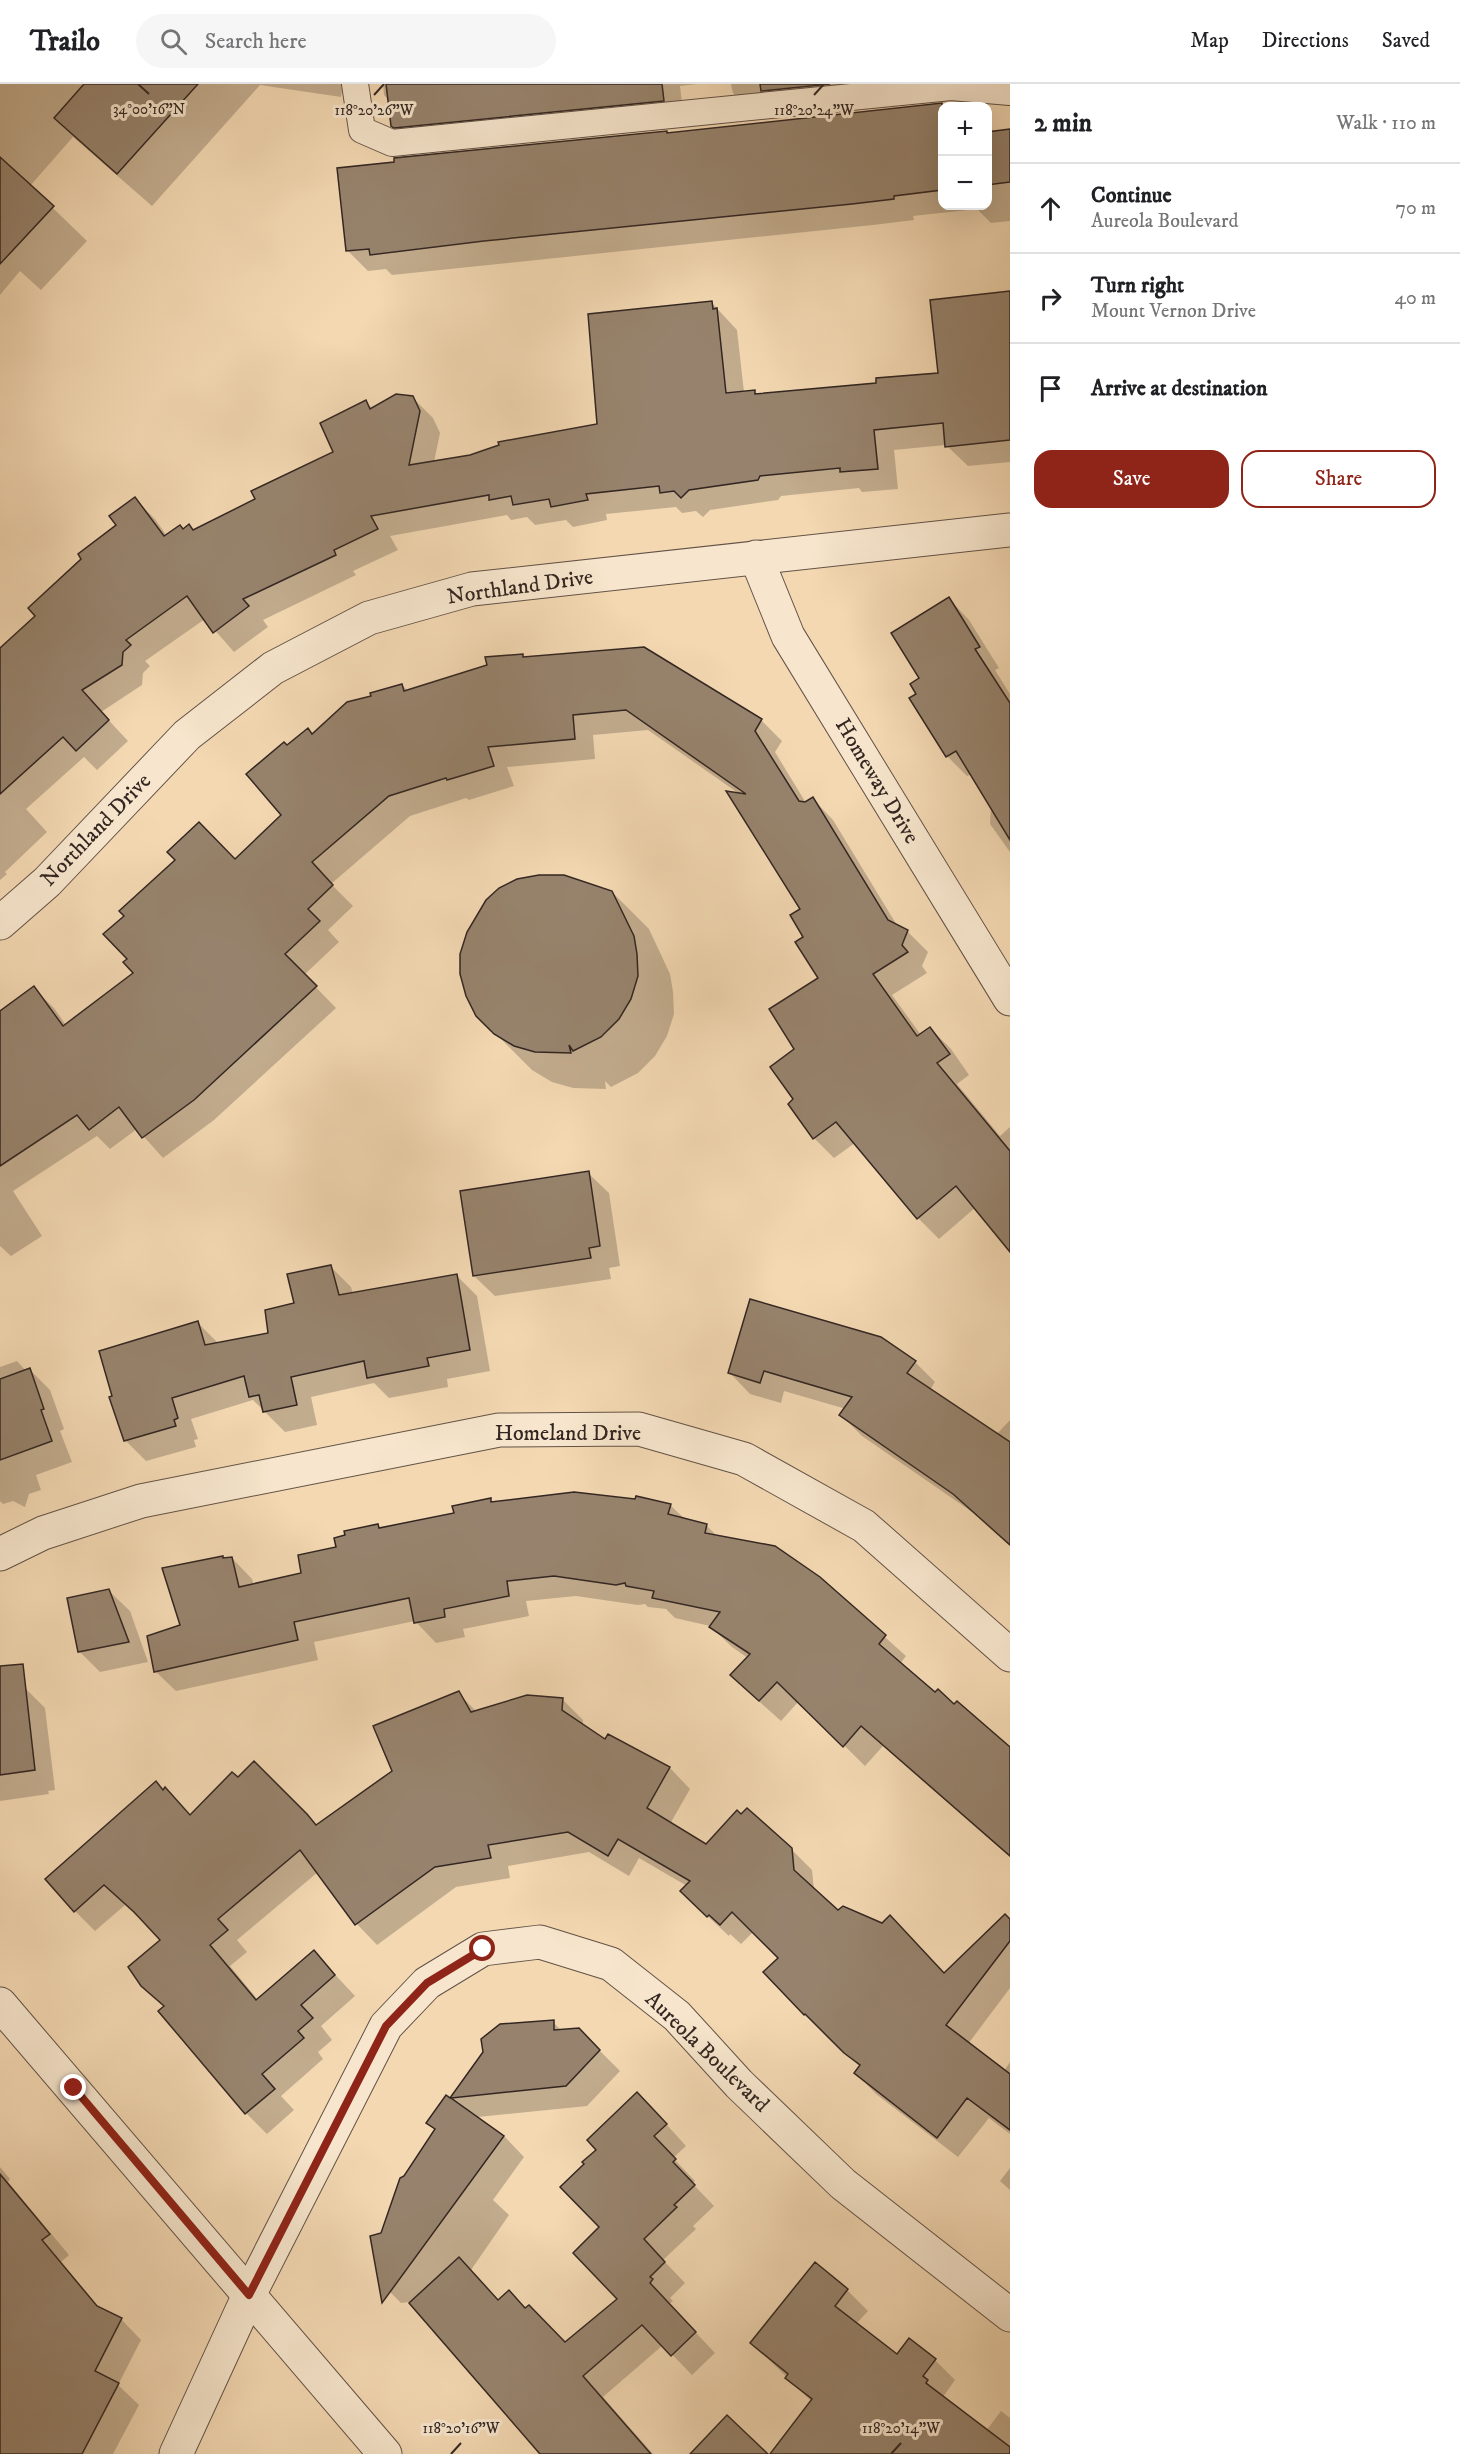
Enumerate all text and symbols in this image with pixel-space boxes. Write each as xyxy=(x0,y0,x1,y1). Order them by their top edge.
search box xyxy=(136,14,556,68)
text: Trailo xyxy=(30,24,100,59)
icon: search xyxy=(157,25,190,58)
text: Search here xyxy=(205,28,307,55)
text: Map xyxy=(1190,28,1229,54)
text: Directions xyxy=(1262,28,1349,54)
text: Saved xyxy=(1382,28,1430,54)
text: 34°00'16"N xyxy=(113,100,185,119)
text: 118°20'26"W xyxy=(335,101,414,120)
text: 118°20'24"W xyxy=(774,101,854,120)
map controls xyxy=(938,102,992,210)
button: + xyxy=(938,102,992,156)
text: 2 min xyxy=(1034,107,1092,140)
text: Walk · 110 m xyxy=(1336,111,1436,136)
button: − xyxy=(938,156,992,210)
text: Continue xyxy=(1091,182,1172,209)
icon: ahead xyxy=(1034,192,1067,225)
text: 70 m xyxy=(1395,196,1436,221)
text: Aureola Boulevard xyxy=(1091,209,1238,234)
text: Turn right xyxy=(1091,272,1184,299)
icon: right xyxy=(1034,282,1067,315)
text: 40 m xyxy=(1394,286,1436,311)
text: Mount Vernon Drive xyxy=(1091,299,1256,324)
icon: arrive xyxy=(1034,372,1067,405)
text: Arrive at destination xyxy=(1091,375,1268,402)
button: Save xyxy=(1034,450,1229,508)
button: Share xyxy=(1241,450,1436,508)
street label: Northland Drive xyxy=(445,563,595,611)
street label: Homeway Drive xyxy=(829,713,925,849)
street label: Northland Drive xyxy=(35,768,157,892)
street label: Homeland Drive xyxy=(495,1420,641,1447)
route start xyxy=(469,1935,495,1961)
street label: Aureola Boulevard xyxy=(639,1986,775,2118)
route end xyxy=(60,2074,86,2100)
text: 118°20'16"W xyxy=(422,2419,500,2438)
text: 118°20'14"W xyxy=(862,2419,940,2438)

